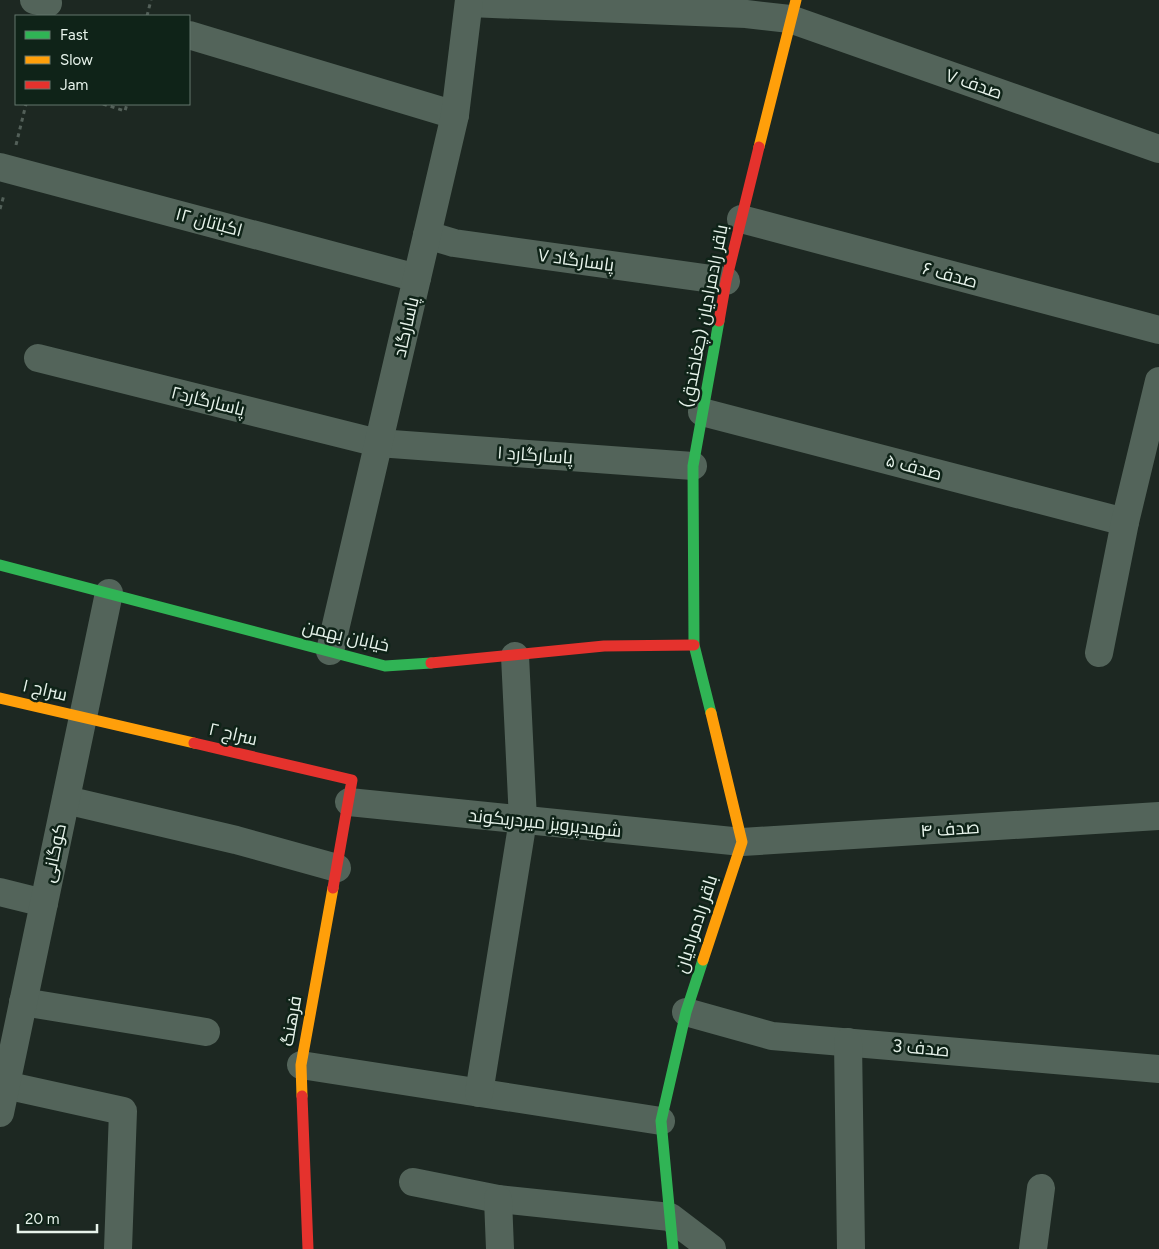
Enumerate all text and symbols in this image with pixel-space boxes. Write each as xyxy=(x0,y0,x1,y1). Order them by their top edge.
legend xyxy=(15,15,190,105)
text: Fast xyxy=(60,26,89,44)
text: Slow xyxy=(60,51,93,69)
street label: صدف ۷ xyxy=(943,64,1005,104)
text: Jam xyxy=(60,76,88,94)
street label: اکباتان ۱۲ xyxy=(173,203,245,241)
street label: باقر رادمرادیان (چغاخندق) xyxy=(675,223,734,410)
street label: پاسارگاد ۷ xyxy=(536,244,616,277)
street label: صدف ۶ xyxy=(920,257,980,293)
street label: پاسارگاد xyxy=(388,295,425,360)
street label: پاسارگارد۲ xyxy=(168,381,247,422)
street label: پاسارگارد ۱ xyxy=(496,441,574,470)
street label: صدف ۵ xyxy=(883,449,945,485)
street label: خیابان بهمن xyxy=(300,615,392,657)
street label: سراج ۱ xyxy=(20,674,70,707)
street label: سراج ۲ xyxy=(206,718,259,751)
street label: شهیدپرویز میردریکوند xyxy=(467,804,622,843)
street label: صدف ۴ xyxy=(920,816,980,842)
street label: کوگانی xyxy=(37,821,71,885)
street label: باقر رادمرادیان xyxy=(670,872,722,976)
street label: فرهنگ xyxy=(276,994,306,1048)
street label: صدف 3 xyxy=(892,1035,950,1061)
scale bar xyxy=(18,1202,96,1234)
text: 20 m xyxy=(25,1210,59,1228)

